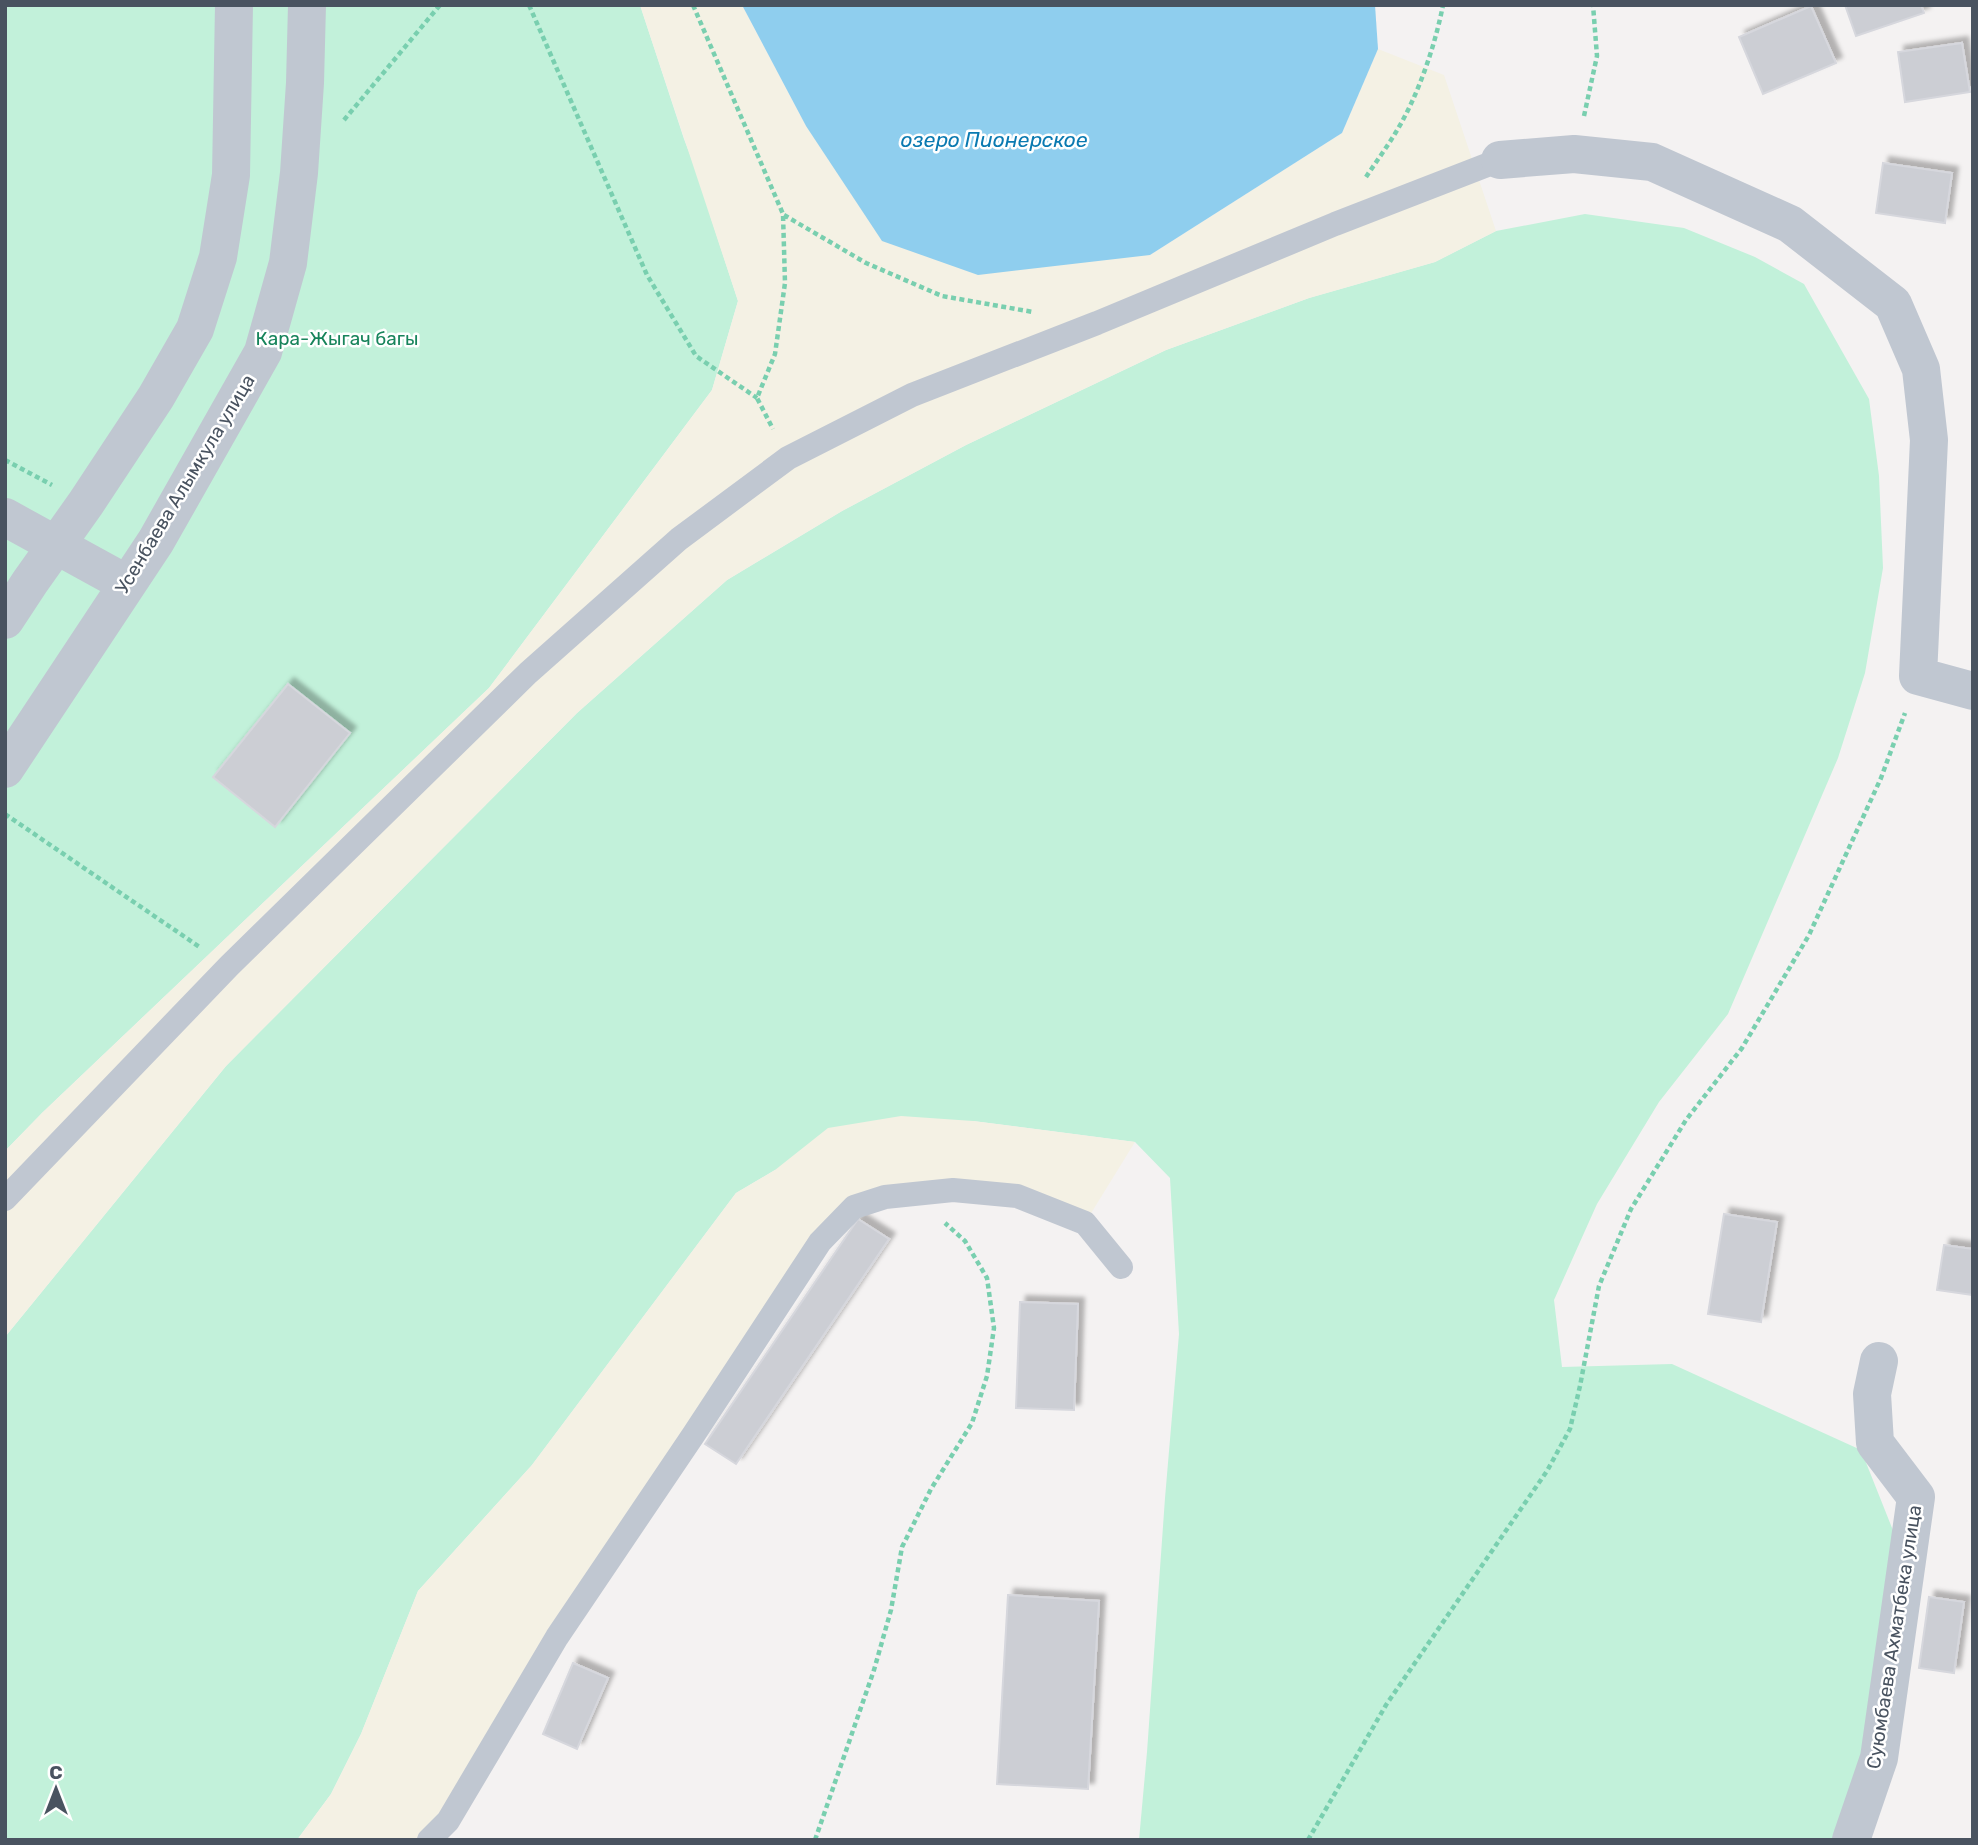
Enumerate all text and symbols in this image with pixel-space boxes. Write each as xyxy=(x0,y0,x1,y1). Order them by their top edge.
water label: озеро Пионерское xyxy=(900,127,1088,152)
park label: Кара-Жыгач багы xyxy=(256,327,418,350)
street label: Усенбаева Алымкула улица xyxy=(110,370,260,598)
street label: Суюмбаева Ахматбека улица xyxy=(1862,1503,1926,1771)
north arrow xyxy=(21,1754,91,1824)
text: С xyxy=(49,1761,63,1784)

